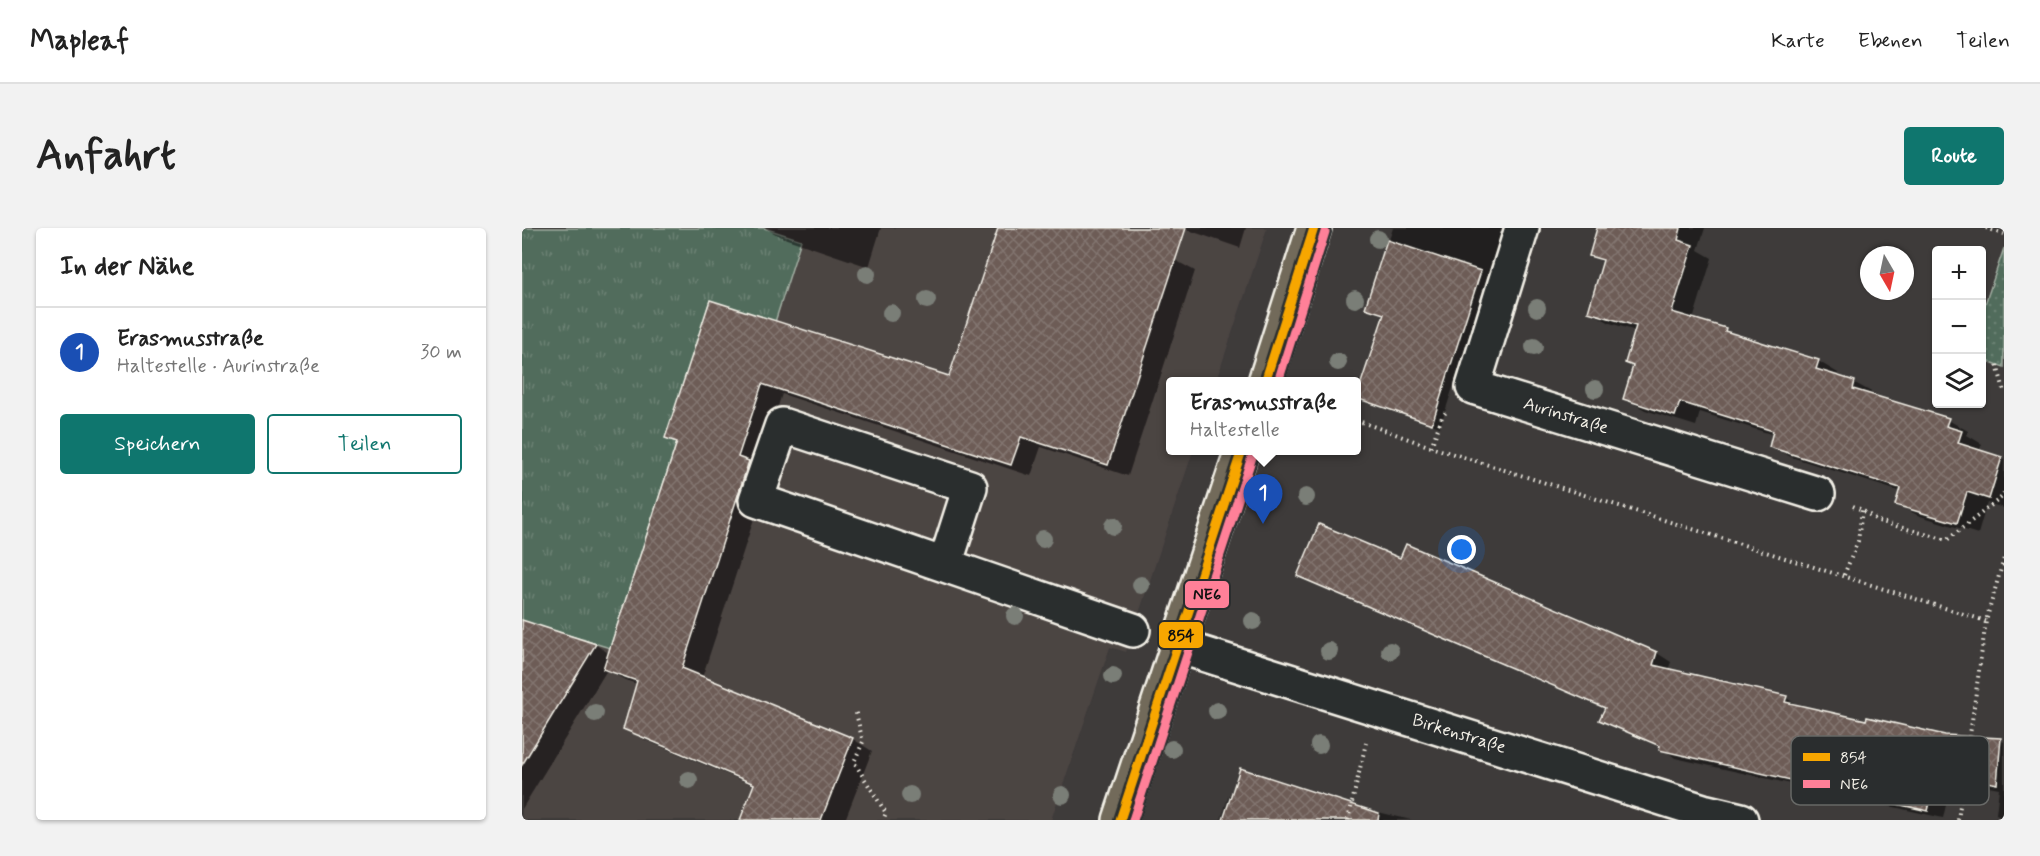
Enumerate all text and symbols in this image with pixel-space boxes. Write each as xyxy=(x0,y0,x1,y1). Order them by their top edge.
text: Mapleaf xyxy=(30,23,129,60)
text: Karte xyxy=(1771,27,1825,55)
text: Ebenen xyxy=(1858,27,1923,55)
text: Teilen xyxy=(1956,27,2010,55)
button: Route xyxy=(1904,127,2004,185)
text: Anfahrt xyxy=(36,129,176,184)
north arrow xyxy=(1860,246,1914,300)
map controls xyxy=(1932,246,1986,408)
button: + xyxy=(1932,246,1986,300)
text: In der Nähe xyxy=(60,250,194,284)
button: − xyxy=(1932,300,1986,354)
text: Erasmusstraße xyxy=(117,325,264,353)
text: 1 xyxy=(75,339,84,366)
text: 30 m xyxy=(420,339,462,366)
text: Haltestelle · Aurinstraße xyxy=(117,353,320,380)
button: layers xyxy=(1932,354,1986,408)
popup xyxy=(1166,377,1361,455)
text: Erasmusstraße xyxy=(1190,389,1337,417)
street label: Aurinstraße xyxy=(1520,392,1612,440)
button: Speichern xyxy=(60,414,255,474)
button: Teilen xyxy=(267,414,462,474)
text: Haltestelle xyxy=(1190,417,1280,444)
pin: 1 xyxy=(1244,474,1282,524)
your location xyxy=(1447,535,1476,564)
line badge: NE6 xyxy=(1184,580,1230,609)
text: NE6 xyxy=(1193,585,1221,606)
line badge: 854 xyxy=(1158,621,1204,649)
text: 854 xyxy=(1168,626,1195,647)
street label: Birkenstraße xyxy=(1409,708,1509,760)
legend xyxy=(1791,736,1989,805)
text: 854 xyxy=(1840,748,1867,769)
text: NE6 xyxy=(1840,775,1868,796)

